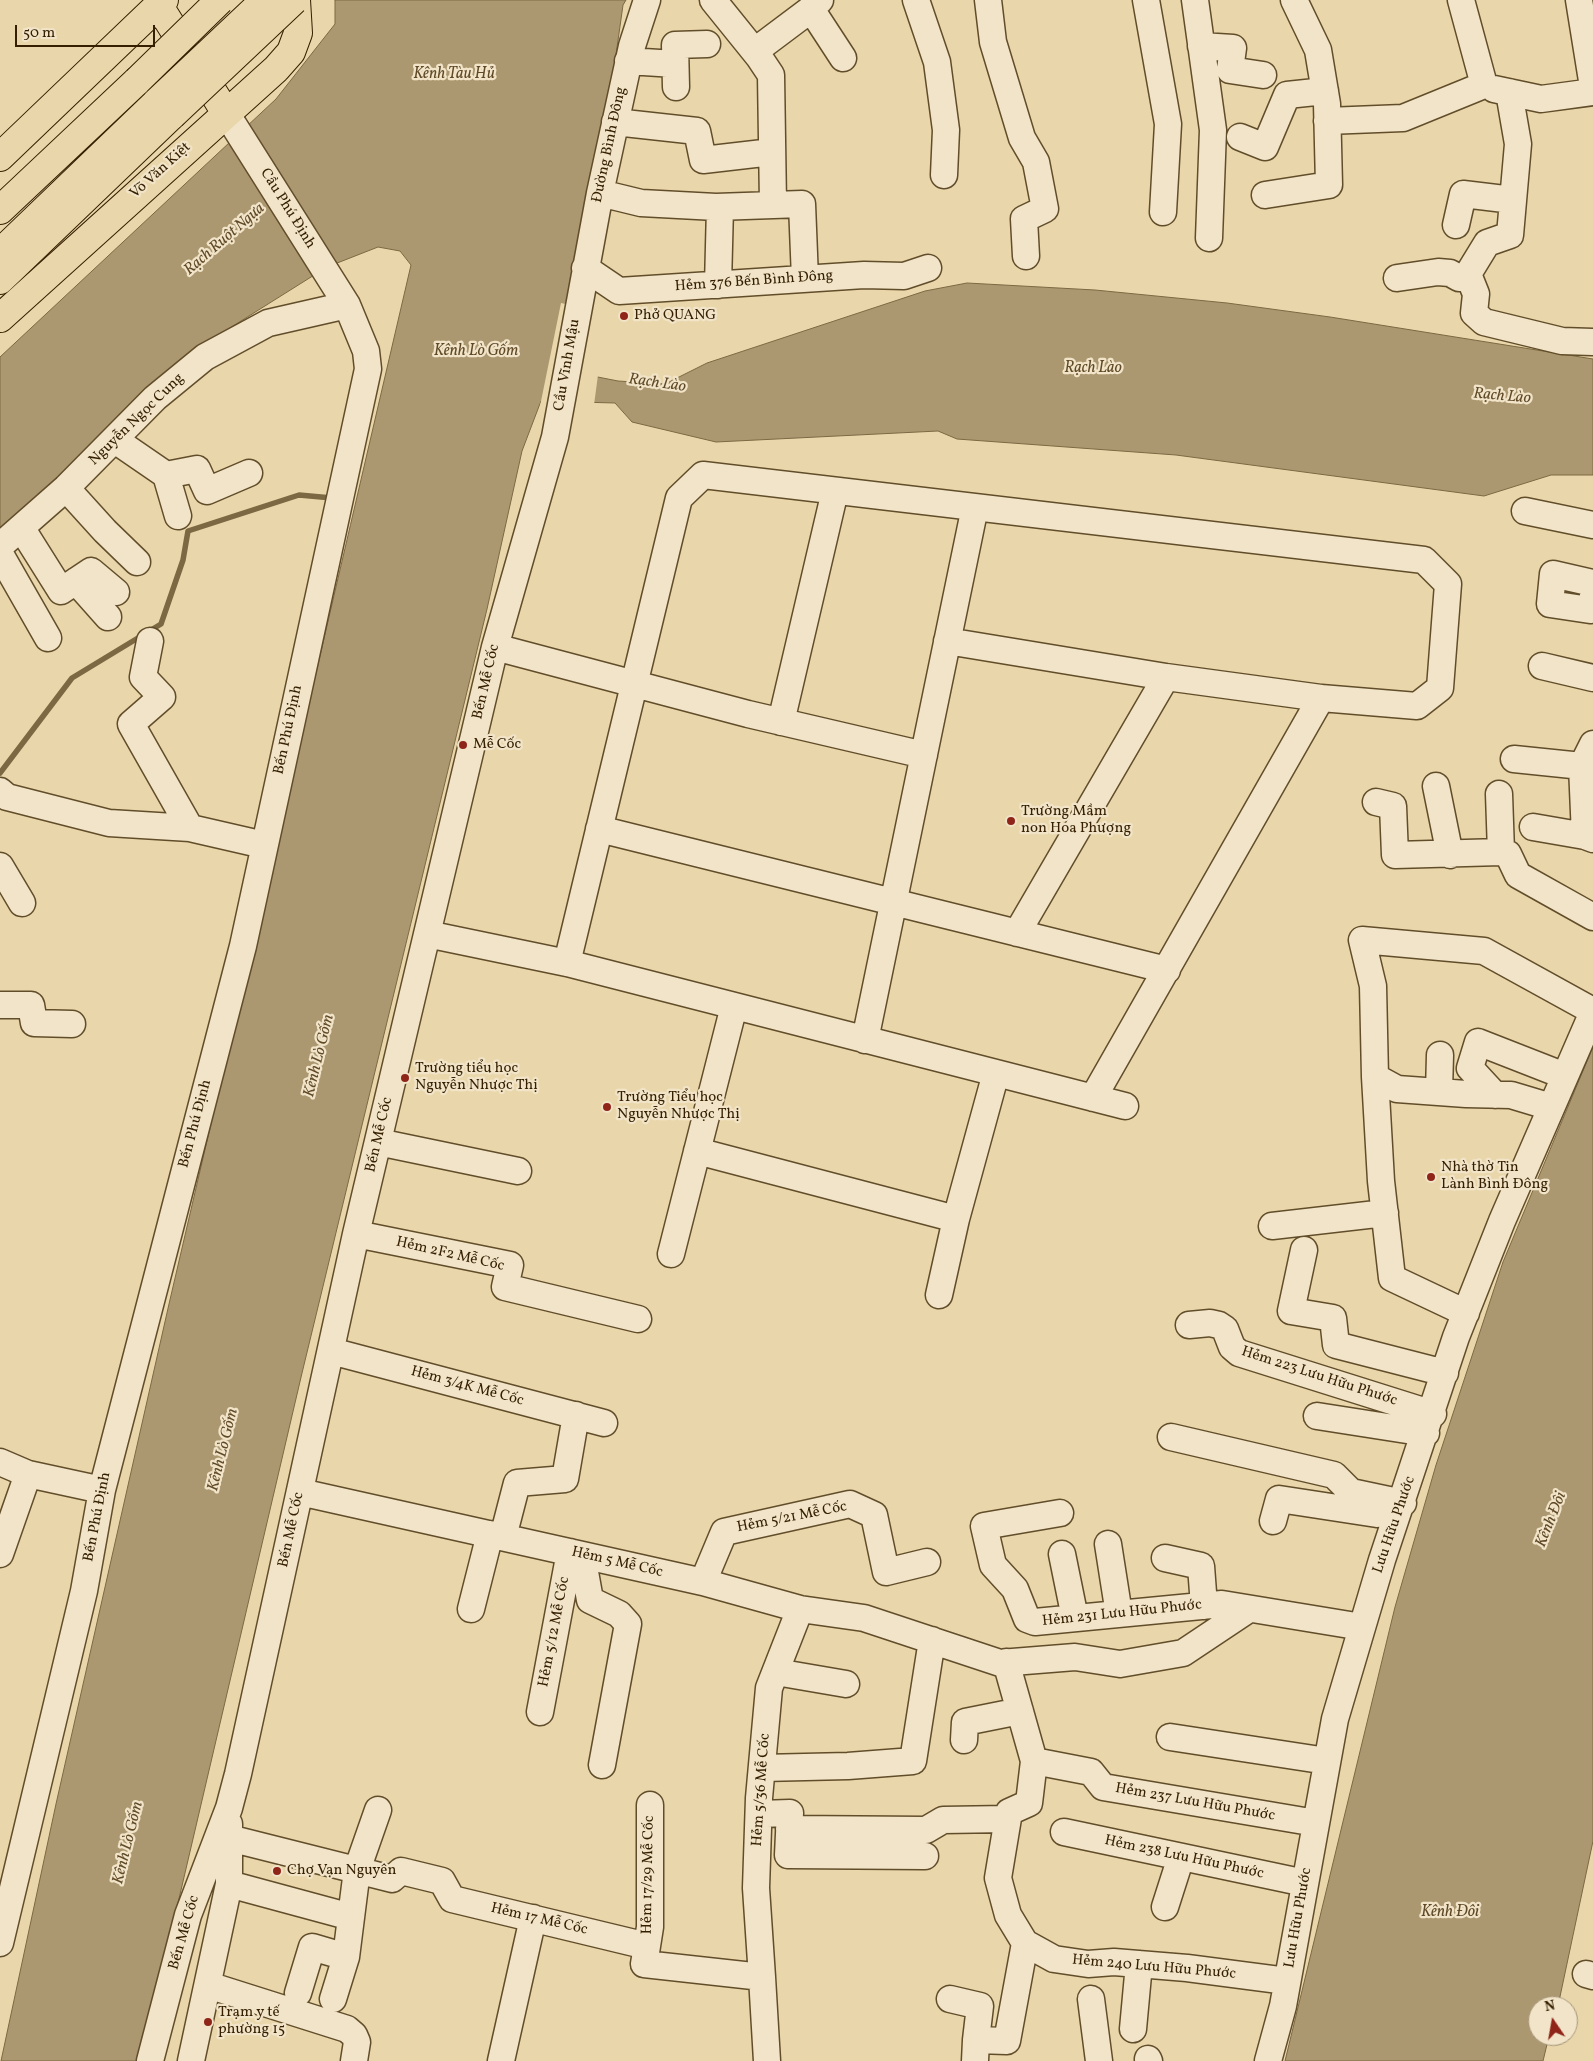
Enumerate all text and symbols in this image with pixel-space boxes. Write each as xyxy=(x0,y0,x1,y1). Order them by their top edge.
scale bar xyxy=(18,15,158,47)
text: 50 m xyxy=(23,23,55,44)
water label: Kênh Tàu Hủ xyxy=(413,65,495,85)
street label: Đường Bình Đông xyxy=(589,85,631,205)
street label: Võ Văn Kiệt xyxy=(127,139,195,203)
street label: Cầu Phú Định xyxy=(255,166,319,252)
water label: Rạch Ruột Ngựa xyxy=(181,200,269,280)
street label: Hẻm 376 Bến Bình Đông xyxy=(674,267,834,297)
place label: Phở QUANG xyxy=(634,307,716,325)
marker: Phở QUANG xyxy=(618,310,630,322)
street label: Cầu Vĩnh Mậu xyxy=(551,318,585,412)
water label: Kênh Lò Gốm xyxy=(434,342,518,362)
water label: Rạch Lào xyxy=(1064,359,1122,379)
street label: Nguyễn Ngọc Cung xyxy=(86,370,188,470)
water label: Rạch Lào xyxy=(627,370,687,398)
water label: Rạch Lào xyxy=(1472,385,1532,409)
street label: Bến Mễ Cốc xyxy=(470,643,504,721)
street label: Bến Phú Định xyxy=(271,684,307,776)
place label: Mễ Cốc xyxy=(473,736,521,754)
marker: Mễ Cốc xyxy=(457,739,469,751)
place label: Trường Mầm non Hoa Phượng xyxy=(1021,803,1131,838)
marker: Trường Mầm non Hoa Phượng xyxy=(1005,815,1017,827)
water label: Kênh Lò Gốm xyxy=(300,1013,340,1099)
place label: Trường tiểu học Nguyễn Nhược Thị xyxy=(415,1060,538,1095)
marker: Trường tiểu học Nguyễn Nhược Thị xyxy=(399,1072,411,1084)
street label: Bến Phú Định xyxy=(176,1078,216,1170)
place label: Trường Tiểu học Nguyễn Nhược Thị xyxy=(617,1089,740,1124)
street label: Bến Mễ Cốc xyxy=(363,1096,397,1174)
marker: Trường Tiểu học Nguyễn Nhược Thị xyxy=(601,1101,613,1113)
place label: Nhà thờ Tin Lành Bình Đông xyxy=(1441,1159,1548,1194)
marker: Nhà thờ Tin Lành Bình Đông xyxy=(1425,1171,1437,1183)
street label: Hẻm 2F2 Mễ Cốc xyxy=(394,1234,506,1276)
street label: Hẻm 223 Lưu Hữu Phước xyxy=(1239,1343,1399,1411)
street label: Hẻm 3/4K Mễ Cốc xyxy=(409,1363,525,1411)
water label: Kênh Lò Gốm xyxy=(204,1407,244,1493)
street label: Bến Phú Định xyxy=(80,1471,116,1563)
street label: Lưu Hữu Phước xyxy=(1370,1474,1420,1576)
water label: Kênh Đôi xyxy=(1532,1490,1572,1550)
street label: Bến Mễ Cốc xyxy=(275,1491,309,1569)
street label: Hẻm 5/21 Mễ Cốc xyxy=(735,1499,849,1537)
street label: Hẻm 5 Mễ Cốc xyxy=(570,1544,664,1582)
street label: Hẻm 5/12 Mễ Cốc xyxy=(535,1575,575,1689)
street label: Hẻm 231 Lưu Hữu Phước xyxy=(1041,1597,1203,1631)
street label: Hẻm 5/36 Mễ Cốc xyxy=(749,1733,775,1847)
street label: Hẻm 237 Lưu Hữu Phước xyxy=(1114,1780,1276,1826)
water label: Kênh Lò Gốm xyxy=(109,1800,149,1886)
street label: Hẻm 17/29 Mễ Cốc xyxy=(639,1815,659,1935)
street label: Hẻm 238 Lưu Hữu Phước xyxy=(1103,1832,1265,1884)
place label: Chợ Vạn Nguyên xyxy=(287,1862,396,1880)
marker: Chợ Vạn Nguyên xyxy=(271,1865,283,1877)
street label: Lưu Hữu Phước xyxy=(1281,1866,1317,1970)
street label: Bến Mễ Cốc xyxy=(166,1894,204,1972)
street label: Hẻm 17 Mễ Cốc xyxy=(489,1900,589,1940)
water label: Kênh Đôi xyxy=(1421,1903,1479,1923)
street label: Hẻm 240 Lưu Hữu Phước xyxy=(1071,1952,1237,1984)
north arrow xyxy=(1528,1996,1578,2046)
text: N xyxy=(1543,1996,1557,2017)
place label: Trạm y tế phường 15 xyxy=(218,2004,285,2039)
marker: Trạm y tế phường 15 xyxy=(202,2016,214,2028)

